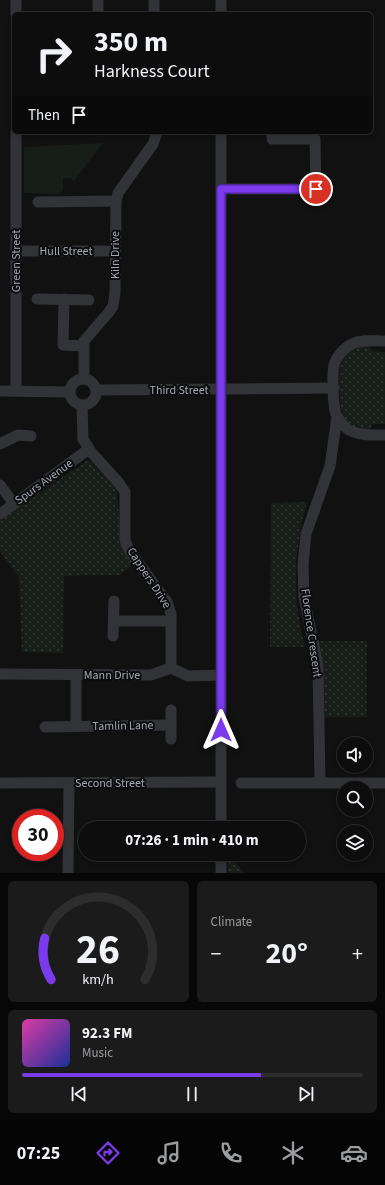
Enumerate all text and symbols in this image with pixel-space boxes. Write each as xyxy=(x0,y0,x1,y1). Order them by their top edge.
text: 350 m xyxy=(94,22,168,62)
icon: right xyxy=(28,28,80,80)
text: Harkness Court xyxy=(94,59,210,84)
icon: arrive xyxy=(68,104,90,126)
text: Then xyxy=(28,105,60,126)
pin xyxy=(299,172,333,206)
icon: arrive xyxy=(305,178,327,200)
street label: Green Street xyxy=(8,230,25,292)
street label: Kiln Drive xyxy=(107,231,124,279)
street label: Hull Street xyxy=(40,243,92,260)
street label: Third Street xyxy=(149,382,209,399)
street label: Spurs Avenue xyxy=(11,455,77,509)
street label: Cappers Drive xyxy=(123,544,175,612)
street label: Florence Crescent xyxy=(296,588,326,678)
street label: Mann Drive xyxy=(84,667,140,684)
position arrow xyxy=(200,709,242,751)
street label: Tamlin Lane xyxy=(92,717,154,735)
map controls xyxy=(337,737,373,861)
button: sound xyxy=(337,737,373,773)
street label: Second Street xyxy=(75,775,145,792)
button: search xyxy=(337,781,373,817)
speed limit sign: 30 xyxy=(12,809,64,861)
button: layers xyxy=(337,825,373,861)
text: 07:26 · 1 min · 410 m xyxy=(125,830,259,851)
text: Climate xyxy=(211,913,252,931)
text: 26 xyxy=(76,919,120,979)
text: 20° xyxy=(265,932,308,975)
text: − xyxy=(211,938,221,970)
text: + xyxy=(352,938,363,970)
text: km/h xyxy=(82,968,114,989)
text: 92.3 FM xyxy=(82,1023,133,1044)
text: Music xyxy=(82,1044,113,1062)
icon: previous xyxy=(68,1083,90,1105)
icon: pause xyxy=(181,1083,203,1105)
icon: next xyxy=(295,1083,317,1105)
icon: directions xyxy=(94,1139,122,1167)
icon: music xyxy=(155,1139,183,1167)
icon: phone xyxy=(217,1139,245,1167)
icon: climate xyxy=(279,1139,307,1167)
icon: car xyxy=(340,1139,368,1167)
text: 07:25 xyxy=(17,1141,60,1166)

